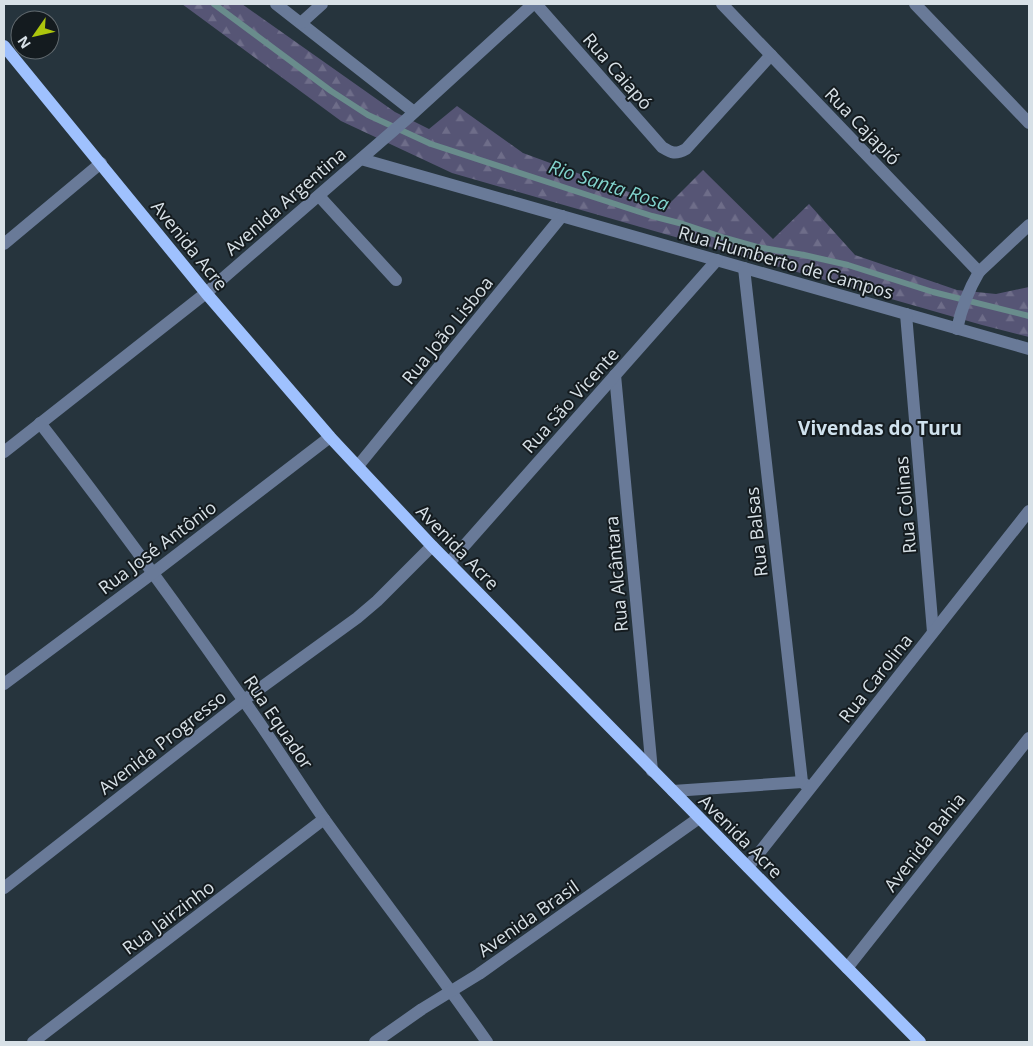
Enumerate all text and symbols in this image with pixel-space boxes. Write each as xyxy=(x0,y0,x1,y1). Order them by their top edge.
north arrow xyxy=(10,10,60,60)
street label: Rua Caiapó xyxy=(578,27,658,115)
text: N xyxy=(13,33,35,53)
street label: Rua Cajapió xyxy=(820,82,906,170)
street label: Avenida Argentina xyxy=(219,142,351,260)
water label: Rio Santa Rosa xyxy=(546,153,673,217)
street label: Avenida Acre xyxy=(146,195,234,295)
street label: Rua Humberto de Campos xyxy=(676,220,896,304)
street label: Rua João Lisboa xyxy=(396,271,498,389)
street label: Rua São Vicente xyxy=(516,342,624,458)
district label: Vivendas do Turu xyxy=(798,415,962,441)
street label: Rua Colinas xyxy=(889,455,921,555)
street label: Rua Balsas xyxy=(739,486,773,578)
street label: Rua José Antônio xyxy=(93,495,221,599)
street label: Avenida Acre xyxy=(411,499,505,595)
street label: Rua Alcântara xyxy=(599,515,633,633)
street label: Rua Carolina xyxy=(833,629,917,727)
street label: Rua Equador xyxy=(239,670,320,774)
street label: Avenida Progresso xyxy=(93,685,231,799)
street label: Avenida Bahia xyxy=(878,788,970,896)
street label: Avenida Acre xyxy=(694,789,788,883)
street label: Rua Jairzinho xyxy=(117,874,219,960)
street label: Avenida Brasil xyxy=(473,874,583,962)

